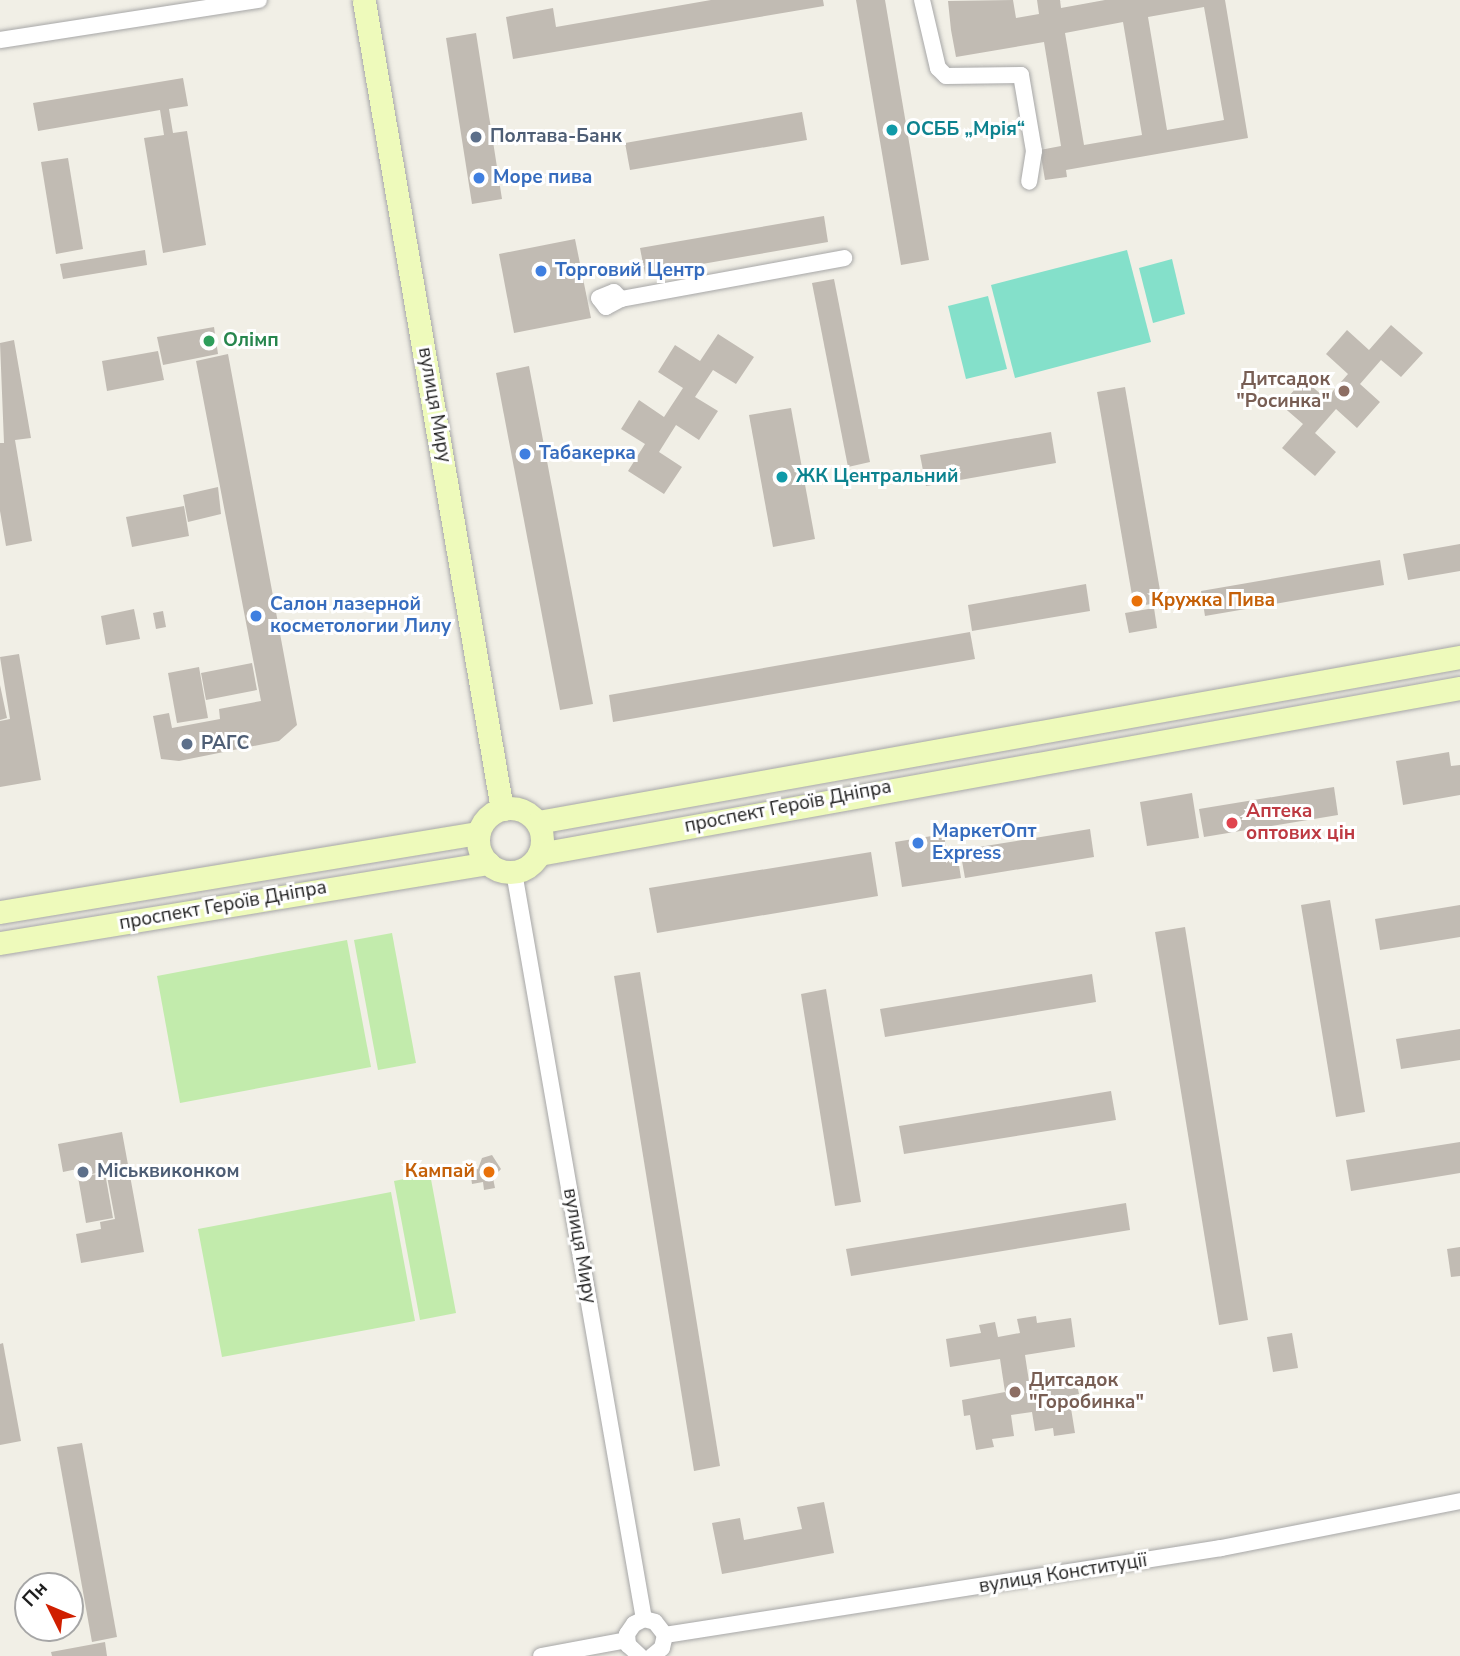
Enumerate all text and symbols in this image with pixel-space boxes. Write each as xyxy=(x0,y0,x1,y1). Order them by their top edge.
place label: ОСББ „Мрія“ xyxy=(906,119,1025,141)
marker: ОСББ „Мрія“ xyxy=(884,122,900,138)
place label: Полтава-Банк xyxy=(490,126,622,148)
marker: Полтава-Банк xyxy=(468,129,484,145)
place label: Море пива xyxy=(493,167,592,189)
marker: Море пива xyxy=(471,170,487,186)
place label: Торговий Центр xyxy=(555,260,705,282)
marker: Торговий Центр xyxy=(533,263,549,279)
place label: Олімп xyxy=(223,330,279,352)
marker: Олімп xyxy=(201,333,217,349)
street label: вулиця Миру xyxy=(413,346,455,464)
place label: Дитсадок "Росинка" xyxy=(1236,369,1330,413)
marker: Дитсадок "Росинка" xyxy=(1336,383,1352,399)
place label: Табакерка xyxy=(539,443,636,465)
marker: Табакерка xyxy=(517,446,533,462)
place label: ЖК Центральний xyxy=(796,466,958,488)
marker: ЖК Центральний xyxy=(774,469,790,485)
place label: Кружка Пива xyxy=(1151,590,1275,612)
marker: Кружка Пива xyxy=(1129,593,1145,609)
place label: Салон лазерной косметологии Лилу xyxy=(270,594,451,638)
marker: Салон лазерной косметологии Лилу xyxy=(248,608,264,624)
place label: РАГС xyxy=(201,733,249,755)
marker: РАГС xyxy=(179,736,195,752)
street label: проспект Героїв Дніпра xyxy=(683,776,893,838)
place label: Аптека оптових цін xyxy=(1246,801,1355,845)
marker: Аптека оптових цін xyxy=(1224,815,1240,831)
place label: МаркетОпт Express xyxy=(932,821,1036,865)
marker: МаркетОпт Express xyxy=(910,835,926,851)
street label: проспект Героїв Дніпра xyxy=(118,877,328,935)
place label: Міськвиконком xyxy=(97,1161,239,1183)
place label: Кампай xyxy=(405,1161,475,1183)
marker: Міськвиконком xyxy=(75,1164,91,1180)
marker: Кампай xyxy=(481,1164,497,1180)
street label: вулиця Миру xyxy=(558,1187,600,1305)
place label: Дитсадок "Горобинка" xyxy=(1029,1370,1144,1414)
marker: Дитсадок "Горобинка" xyxy=(1007,1384,1023,1400)
street label: вулиця Конституції xyxy=(977,1549,1149,1599)
north arrow xyxy=(14,1572,84,1642)
text: Пн xyxy=(17,1576,54,1612)

